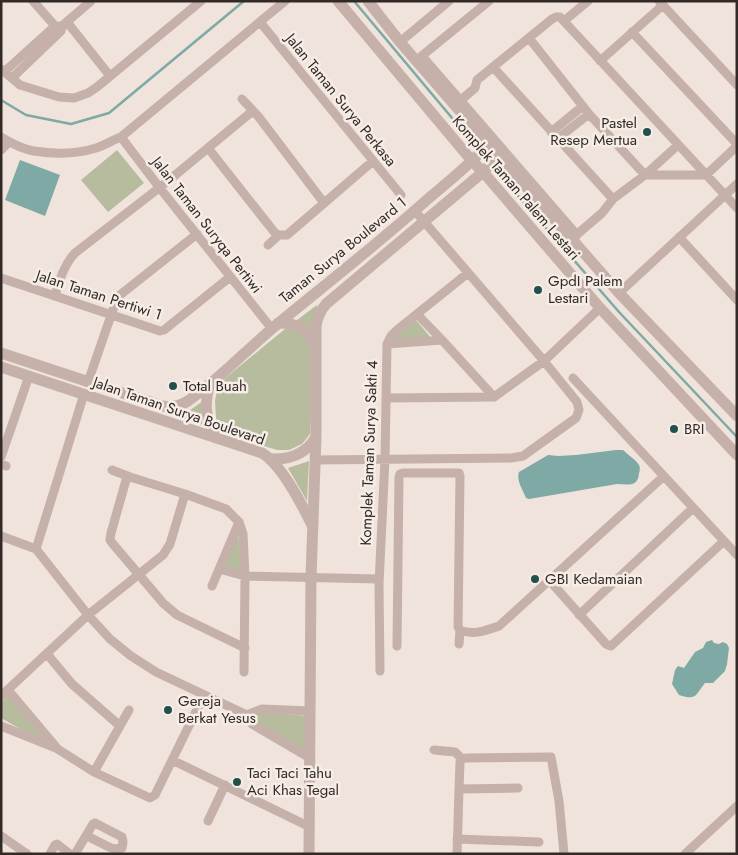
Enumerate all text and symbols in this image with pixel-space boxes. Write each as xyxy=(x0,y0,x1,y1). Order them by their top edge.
street label: Jalan Taman Surya Perkasa xyxy=(279,27,402,171)
street label: Komplek Taman Palem Lestari xyxy=(447,111,585,265)
place label: Pastel Resep Mertua xyxy=(550,112,637,151)
marker: Pastel Resep Mertua xyxy=(641,126,653,138)
street label: Jalan Taman Suryqa Pertiwi xyxy=(145,150,268,298)
street label: Taman Surya Boulevard 1 xyxy=(275,192,411,308)
street label: Jalan Taman Pertiwi 1 xyxy=(31,264,165,326)
place label: GpdI Palem Lestari xyxy=(548,270,623,309)
marker: GpdI Palem Lestari xyxy=(532,284,544,296)
street label: Komplek Taman Surya Sakti 4 xyxy=(355,360,383,546)
street label: Jalan Taman Surya Boulevard xyxy=(88,371,268,451)
place label: Total Buah xyxy=(183,375,247,397)
marker: Total Buah xyxy=(167,380,179,392)
place label: BRI xyxy=(684,418,704,440)
marker: BRI xyxy=(668,423,680,435)
place label: GBI Kedamaian xyxy=(545,568,643,590)
marker: GBI Kedamaian xyxy=(529,573,541,585)
place label: Gereja Berkat Yesus xyxy=(178,690,256,729)
marker: Gereja Berkat Yesus xyxy=(162,704,174,716)
place label: Taci Taci Tahu Aci Khas Tegal xyxy=(247,762,339,801)
marker: Taci Taci Tahu Aci Khas Tegal xyxy=(231,776,243,788)

